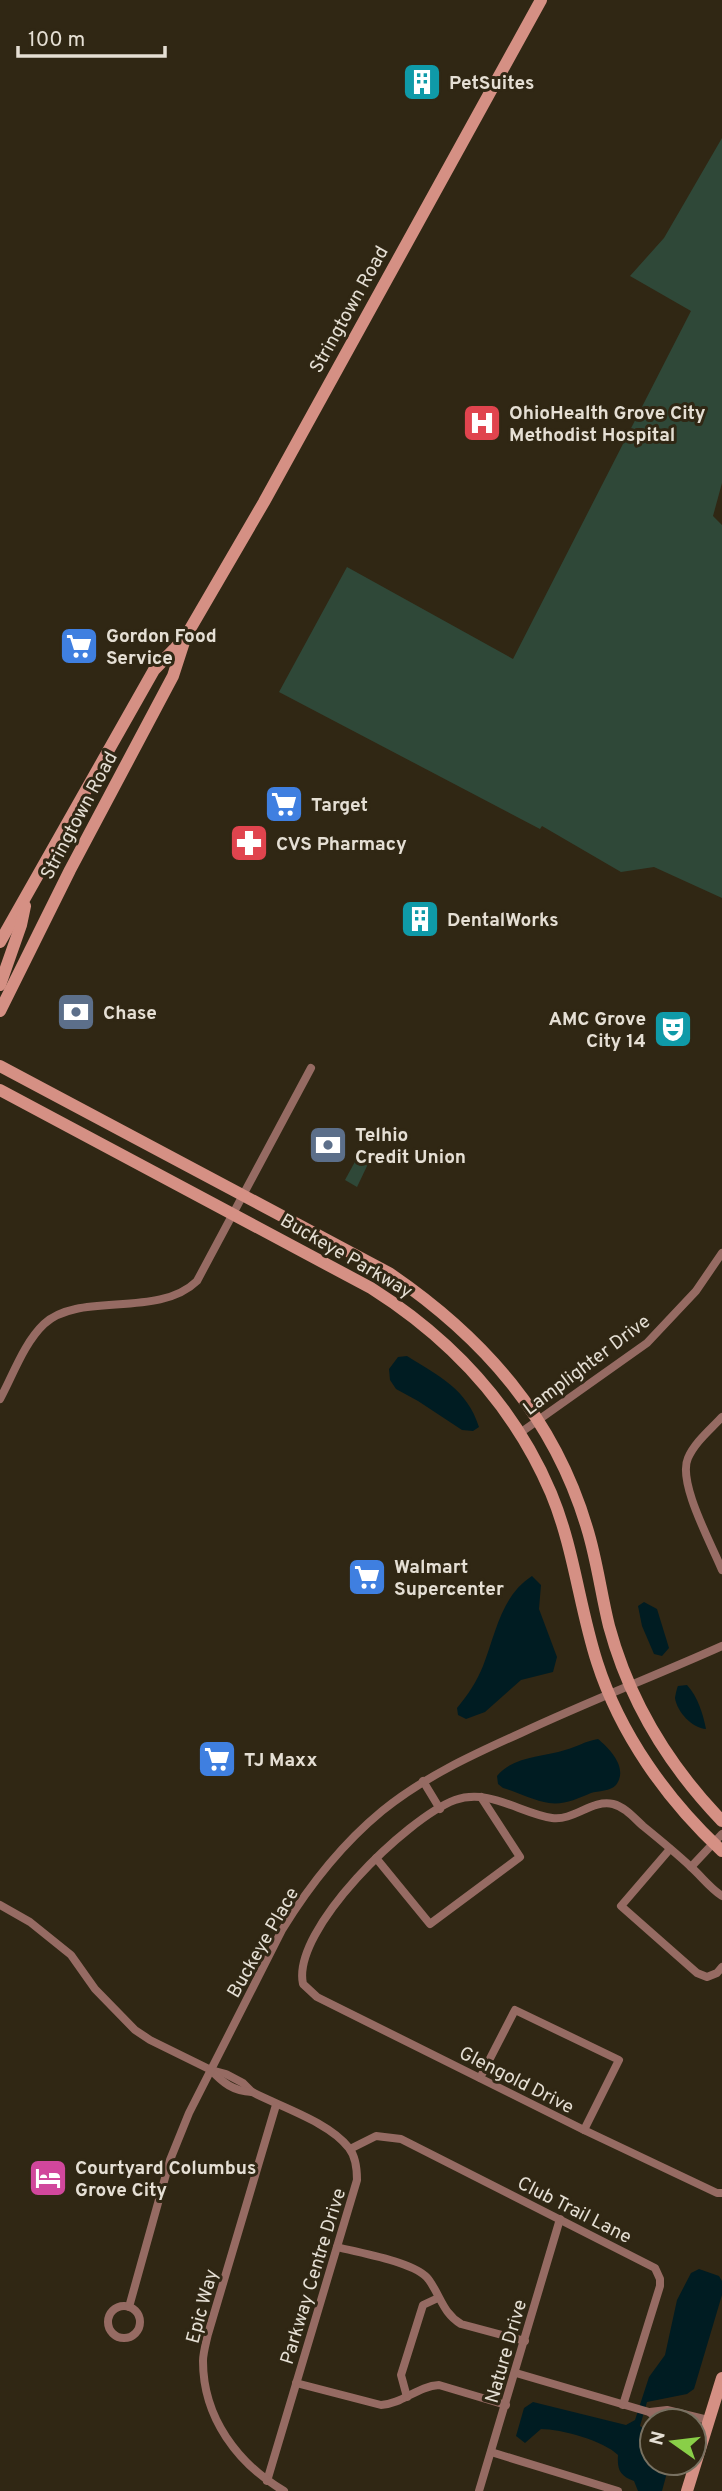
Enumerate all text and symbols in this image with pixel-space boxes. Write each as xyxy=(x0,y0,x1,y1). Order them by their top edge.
scale bar xyxy=(18,14,164,58)
text: 100 m xyxy=(28,27,85,54)
building icon: PetSuites xyxy=(401,61,443,103)
place label: PetSuites xyxy=(449,72,534,96)
street label: Stringtown Road xyxy=(305,242,395,378)
hospital icon: OhioHealth Grove City Methodist Hospital xyxy=(461,402,503,444)
place label: OhioHealth Grove City Methodist Hospital xyxy=(509,402,706,448)
supermarket icon: Gordon Food Service xyxy=(58,625,100,667)
place label: Gordon Food Service xyxy=(106,625,217,671)
street label: Stringtown Road xyxy=(36,748,124,884)
supermarket icon: Target xyxy=(263,783,305,825)
place label: Target xyxy=(311,794,368,818)
pharmacy icon: CVS Pharmacy xyxy=(228,822,270,864)
place label: CVS Pharmacy xyxy=(276,833,407,857)
building icon: DentalWorks xyxy=(399,898,441,940)
place label: DentalWorks xyxy=(447,909,559,933)
bank icon: Chase xyxy=(55,991,97,1033)
place label: Chase xyxy=(103,1002,157,1026)
place label: AMC Grove City 14 xyxy=(548,1008,646,1054)
theatre icon: AMC Grove City 14 xyxy=(652,1008,694,1050)
bank icon: Telhio Credit Union xyxy=(307,1124,349,1166)
place label: Telhio Credit Union xyxy=(355,1124,466,1170)
street label: Buckeye Parkway xyxy=(276,1209,416,1304)
street label: Lamplighter Drive xyxy=(519,1310,656,1421)
supermarket icon: Walmart Supercenter xyxy=(346,1556,388,1598)
place label: Walmart Supercenter xyxy=(394,1556,504,1602)
supermarket icon: TJ Maxx xyxy=(196,1738,238,1780)
place label: TJ Maxx xyxy=(244,1749,318,1773)
street label: Buckeye Place xyxy=(222,1883,305,2003)
street label: Glengold Drive xyxy=(455,2042,578,2120)
hotel icon: Courtyard Columbus Grove City xyxy=(27,2157,69,2199)
place label: Courtyard Columbus Grove City xyxy=(75,2157,256,2203)
street label: Club Trail Lane xyxy=(513,2172,635,2250)
street label: Parkway Centre Drive xyxy=(276,2186,352,2368)
street label: Epic Way xyxy=(182,2267,224,2346)
street label: Nature Drive xyxy=(481,2297,533,2406)
north arrow xyxy=(638,2407,708,2477)
text: N xyxy=(645,2429,672,2448)

